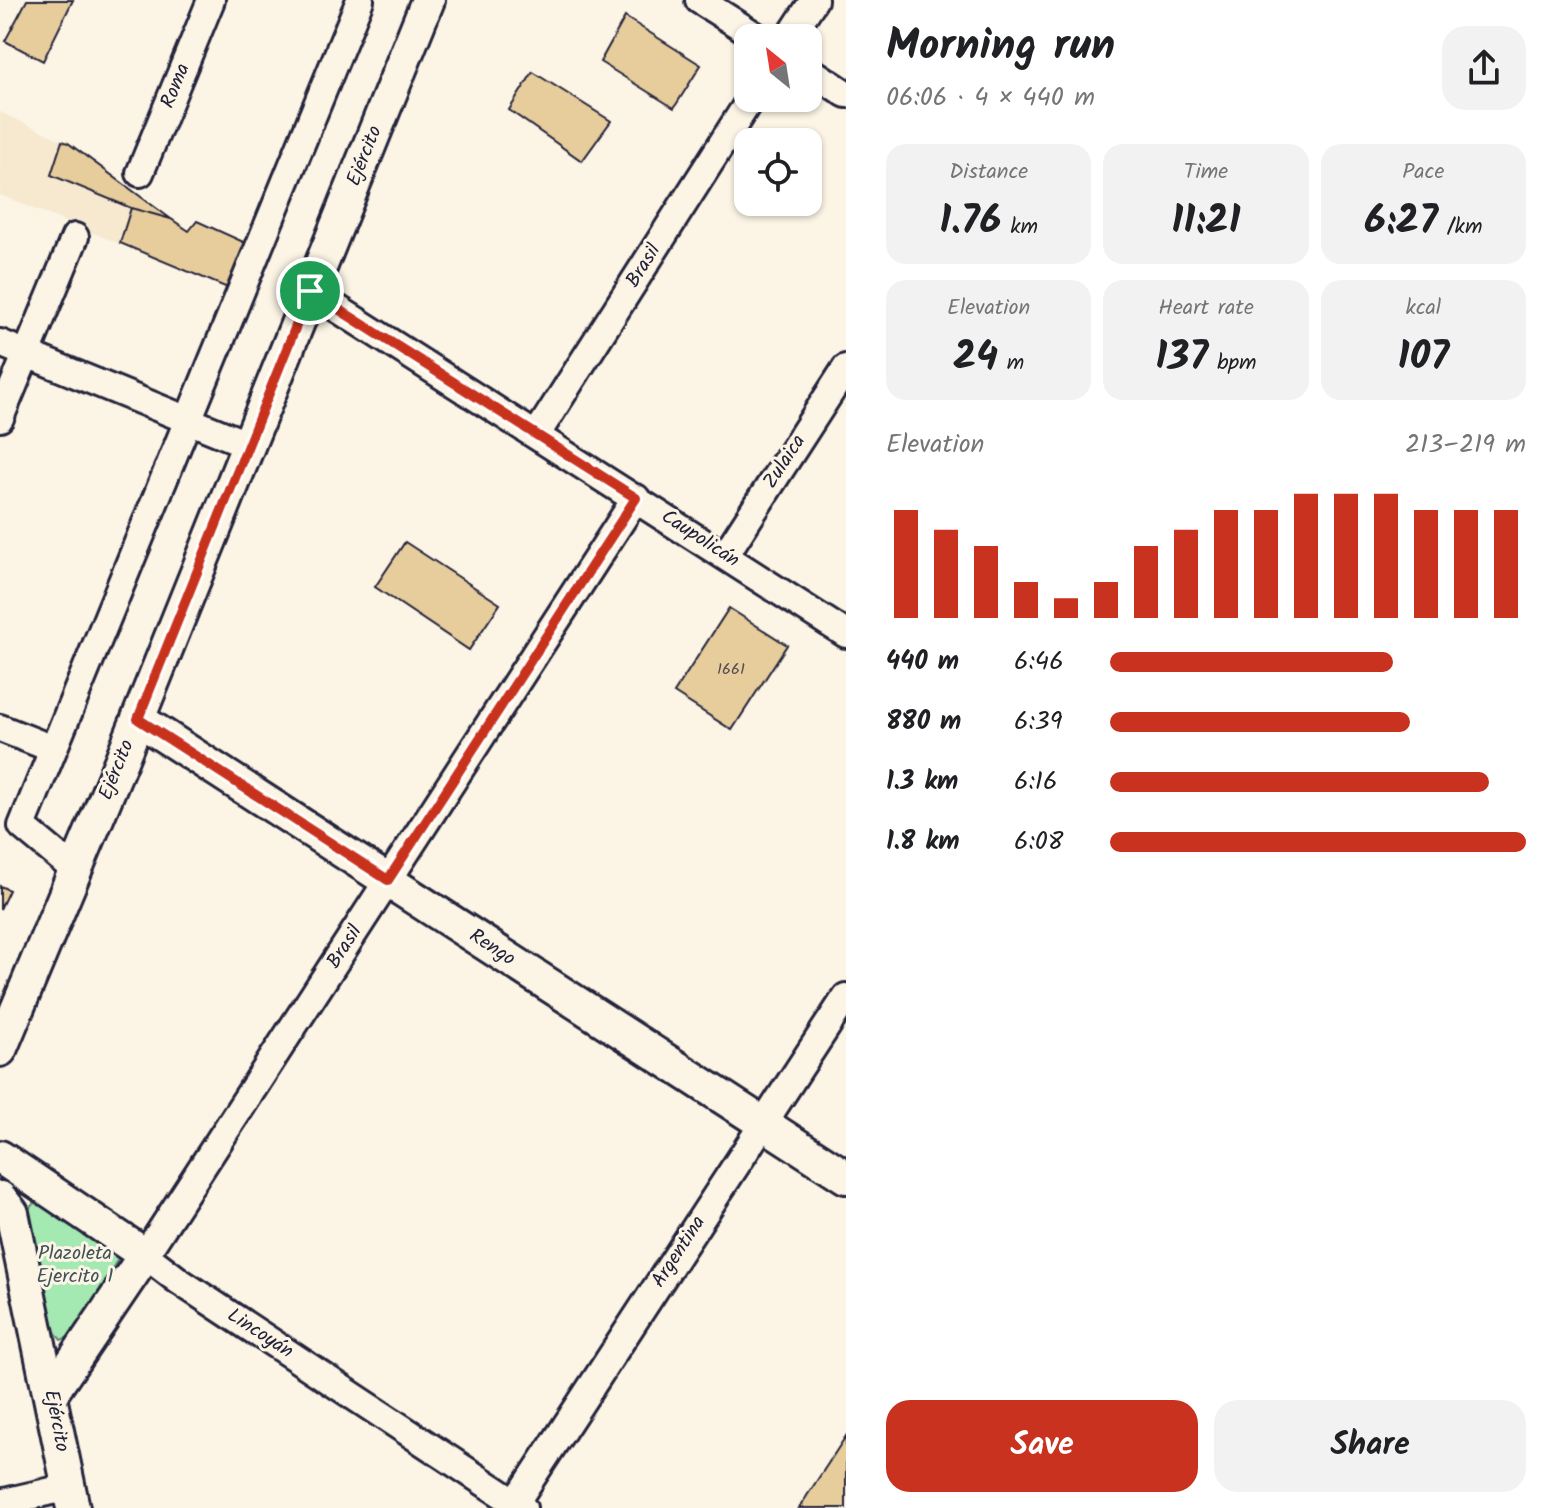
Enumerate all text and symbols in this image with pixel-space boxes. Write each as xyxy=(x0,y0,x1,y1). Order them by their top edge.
text: Morning run xyxy=(886,12,1115,82)
north arrow xyxy=(734,24,822,112)
map controls xyxy=(734,24,822,216)
button: share xyxy=(1442,26,1526,110)
street label: Roma xyxy=(153,59,199,113)
text: 06:06 · 4 × 440 m xyxy=(886,77,1095,119)
street label: Ejército xyxy=(338,121,392,191)
button: locate xyxy=(734,128,822,216)
text: Distance xyxy=(949,155,1028,190)
text: Time xyxy=(1184,155,1228,190)
text: Pace xyxy=(1402,155,1444,190)
text: 1.76 xyxy=(939,190,1001,254)
text: 11:21 xyxy=(1171,190,1241,254)
text: 6:27 xyxy=(1364,190,1438,254)
text: km xyxy=(1001,210,1038,245)
text: /km xyxy=(1438,210,1482,245)
street label: Brasil xyxy=(618,238,670,294)
pin xyxy=(276,257,344,325)
icon: arrive xyxy=(288,269,332,313)
text: Elevation xyxy=(947,291,1030,326)
text: Heart rate xyxy=(1158,291,1254,326)
text: kcal xyxy=(1405,291,1441,326)
text: 24 xyxy=(953,326,998,390)
text: 137 xyxy=(1155,326,1208,390)
text: 107 xyxy=(1398,326,1449,390)
text: m xyxy=(998,346,1024,381)
text: bpm xyxy=(1208,346,1257,381)
text: Elevation xyxy=(886,424,984,466)
text: 213–219 m xyxy=(1405,424,1526,466)
street label: Zulaica xyxy=(755,428,815,496)
street label: Caupolicán xyxy=(654,502,746,576)
text: 440 m xyxy=(886,641,959,683)
text: 6:46 xyxy=(1014,641,1064,683)
house number: 1661 xyxy=(717,657,745,682)
text: 880 m xyxy=(886,701,961,743)
text: 6:39 xyxy=(1014,701,1062,743)
street label: Ejército xyxy=(90,735,144,805)
text: 1.3 km xyxy=(886,761,958,803)
text: 6:16 xyxy=(1014,761,1057,803)
text: 1.8 km xyxy=(886,821,959,863)
text: 6:08 xyxy=(1014,821,1064,863)
street label: Brasil xyxy=(319,919,371,975)
street label: Rengo xyxy=(462,921,522,975)
street label: Argentina xyxy=(644,1210,714,1294)
park label: Plazoleta Ejercito 1 xyxy=(36,1238,114,1293)
street label: Lincoyán xyxy=(220,1300,300,1368)
street label: Ejército xyxy=(34,1387,78,1455)
button: Save xyxy=(886,1400,1198,1492)
button: Share xyxy=(1214,1400,1526,1492)

